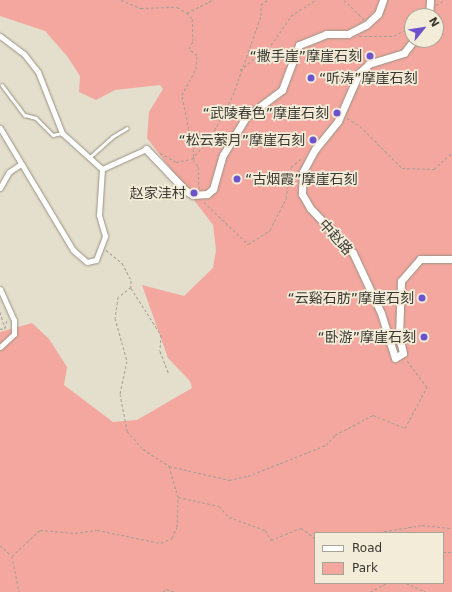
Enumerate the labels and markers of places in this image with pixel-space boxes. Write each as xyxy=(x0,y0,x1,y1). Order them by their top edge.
place label: “撒手崖”摩崖石刻 xyxy=(249,48,362,64)
marker: “撒手崖”摩崖石刻 xyxy=(365,51,375,61)
place label: “听涛”摩崖石刻 xyxy=(319,70,418,86)
marker: “听涛”摩崖石刻 xyxy=(306,73,316,83)
place label: “武陵春色”摩崖石刻 xyxy=(202,105,329,121)
marker: “武陵春色”摩崖石刻 xyxy=(332,108,342,118)
place label: “松云萦月”摩崖石刻 xyxy=(178,132,305,148)
marker: “松云萦月”摩崖石刻 xyxy=(308,135,318,145)
place label: “古烟霞”摩崖石刻 xyxy=(245,171,358,187)
marker: “古烟霞”摩崖石刻 xyxy=(232,174,242,184)
place label: 赵家洼村 xyxy=(130,185,186,201)
marker: 赵家洼村 xyxy=(189,188,199,198)
place label: “云谿石肪”摩崖石刻 xyxy=(287,290,414,306)
marker: “云谿石肪”摩崖石刻 xyxy=(417,293,427,303)
place label: “卧游”摩崖石刻 xyxy=(317,329,416,345)
marker: “卧游”摩崖石刻 xyxy=(419,332,429,342)

